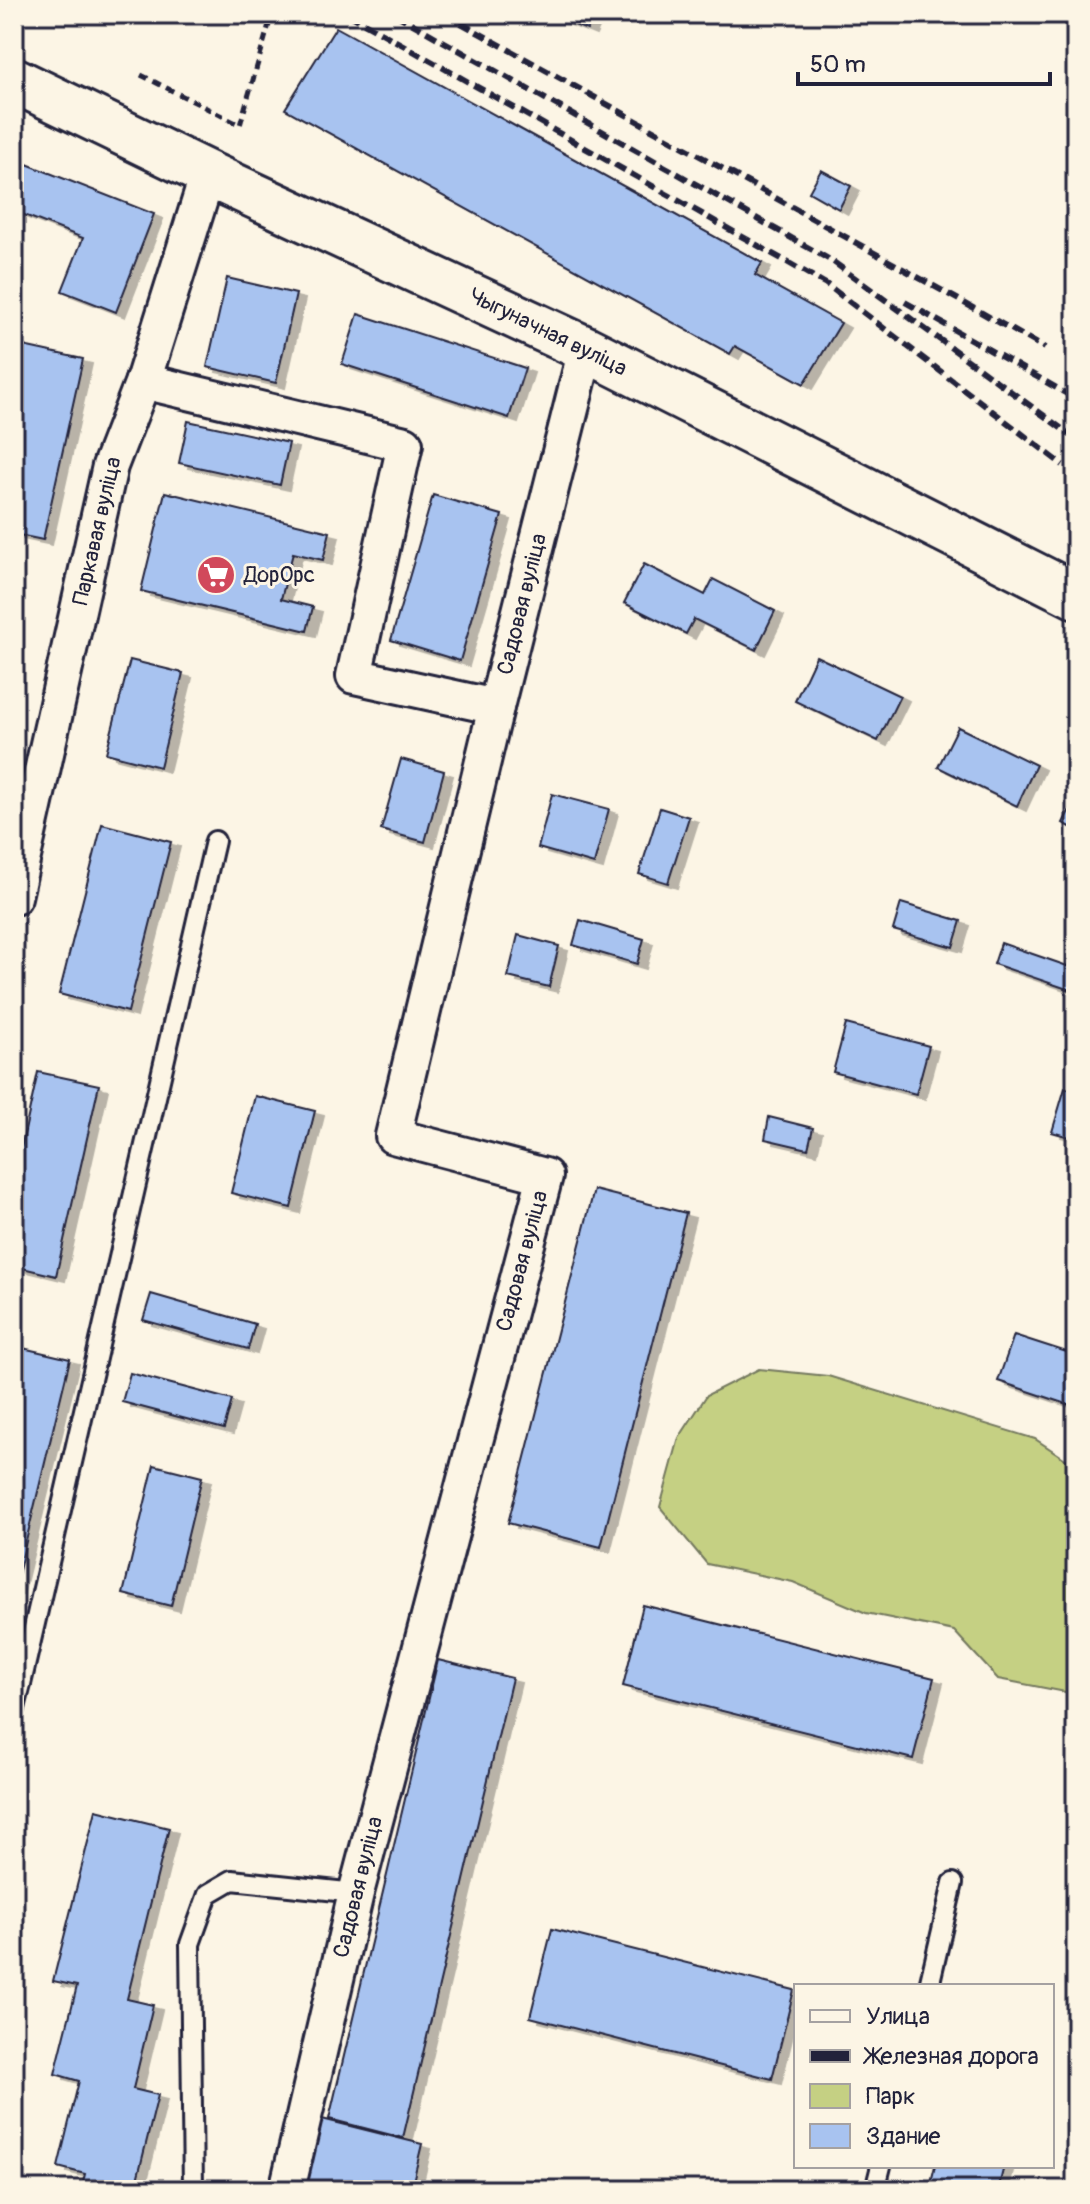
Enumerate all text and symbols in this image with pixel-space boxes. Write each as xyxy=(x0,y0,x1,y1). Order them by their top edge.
scale bar xyxy=(798,36,1050,86)
text: 50 m xyxy=(810,50,866,79)
street label: Чыгуначная вуліца xyxy=(464,282,632,382)
street label: Паркавая вуліца xyxy=(66,454,128,608)
street label: Садовая вуліца xyxy=(491,530,553,678)
supermarket icon: ДорОрс xyxy=(195,554,237,596)
place label: ДорОрс xyxy=(243,561,315,589)
street label: Садовая вуліца xyxy=(490,1187,554,1335)
street label: Садовая вуліца xyxy=(327,1813,389,1961)
legend xyxy=(794,1984,1054,2168)
text: Улица xyxy=(866,2002,930,2031)
text: Железная дорога xyxy=(862,2042,1039,2071)
text: Парк xyxy=(866,2082,915,2111)
text: Здание xyxy=(866,2122,941,2151)

